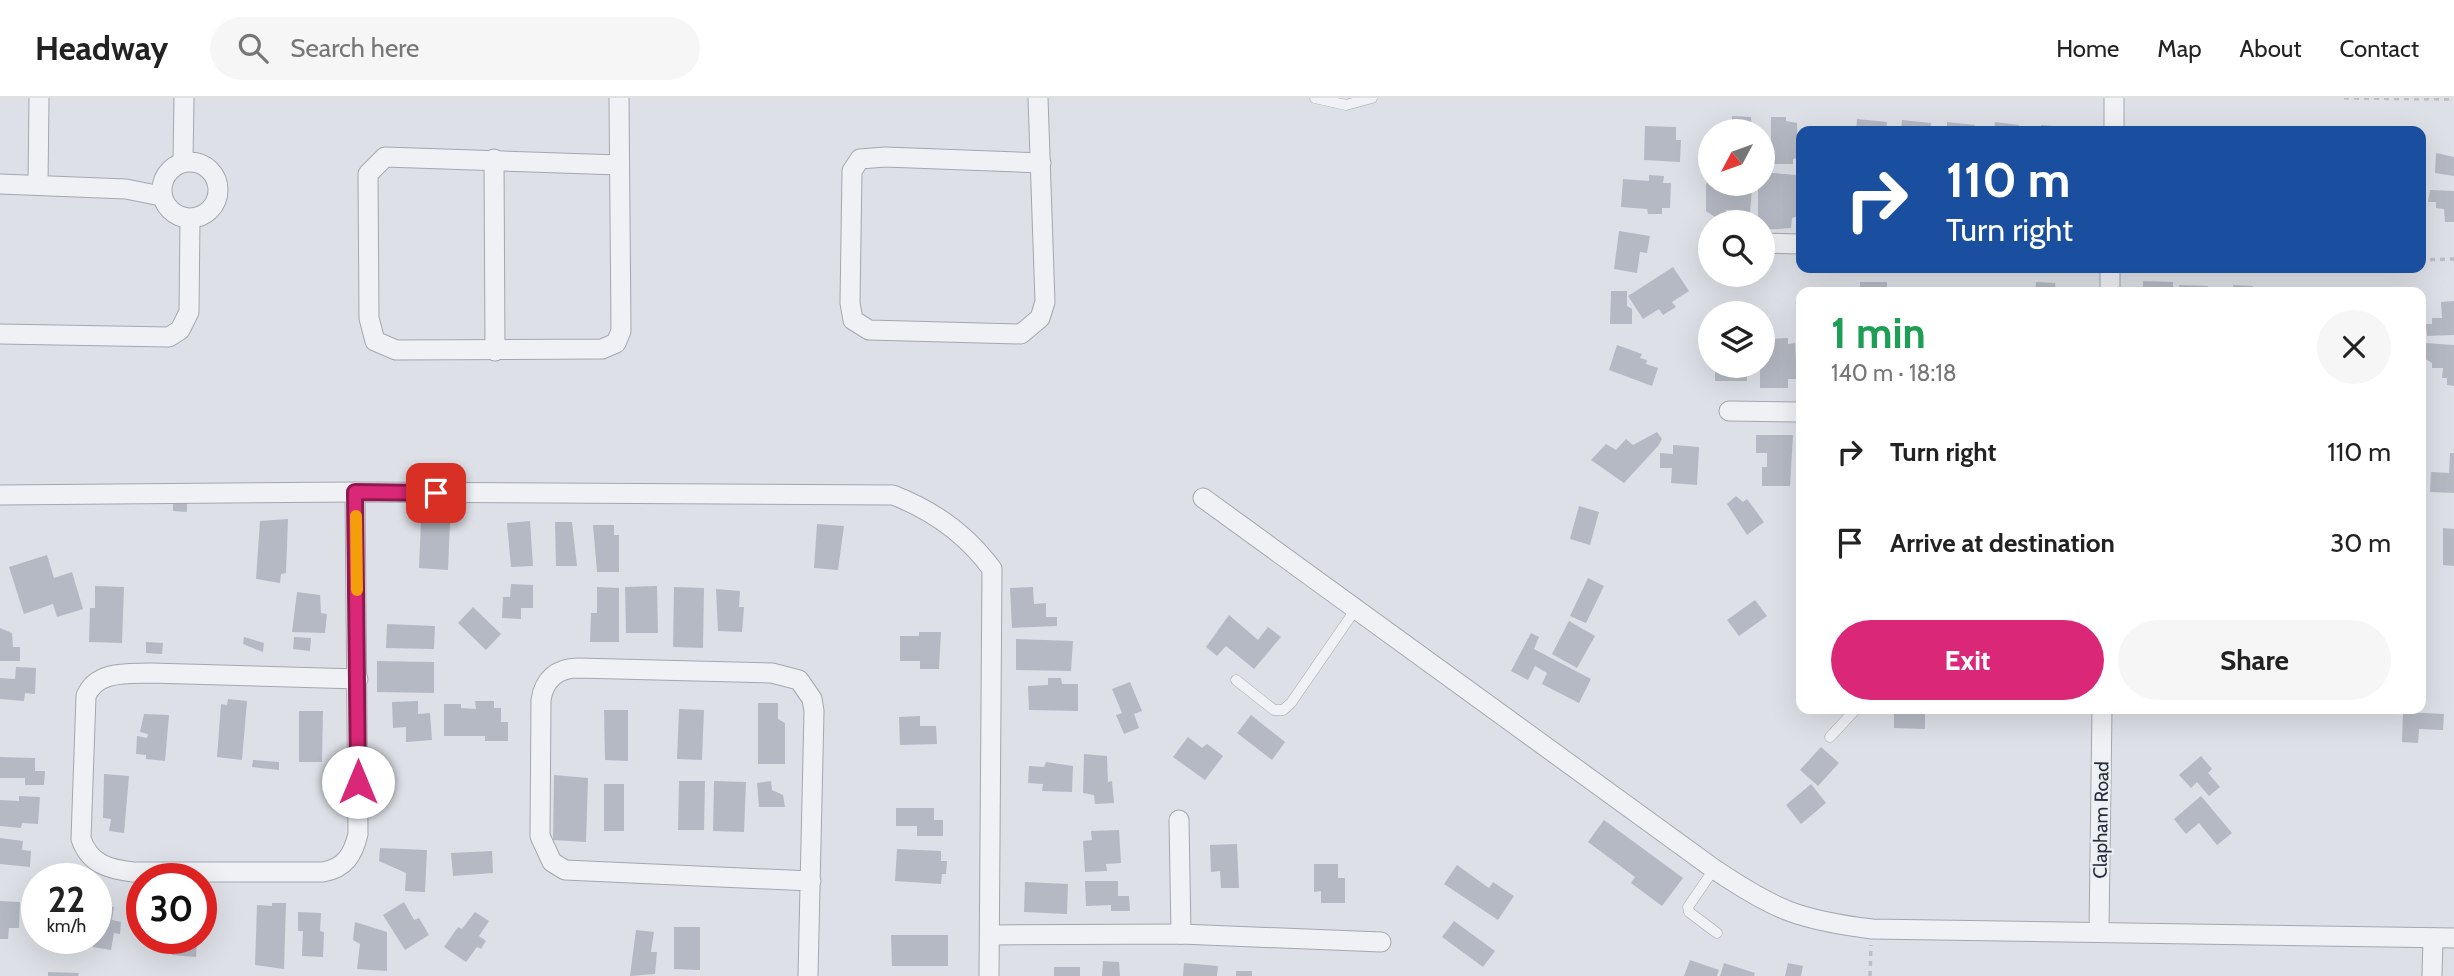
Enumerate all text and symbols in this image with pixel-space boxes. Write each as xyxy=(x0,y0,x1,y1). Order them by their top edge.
search box xyxy=(210,17,700,80)
text: Headway xyxy=(35,28,168,68)
icon: search xyxy=(234,29,272,67)
text: Search here xyxy=(290,32,419,64)
text: Home xyxy=(2056,34,2119,63)
text: Map xyxy=(2157,34,2202,63)
text: About xyxy=(2240,34,2302,63)
text: Contact xyxy=(2340,34,2419,63)
north arrow xyxy=(1698,119,1774,196)
map controls xyxy=(1698,119,1775,378)
text: 110 m xyxy=(1946,150,2070,209)
icon: right xyxy=(1831,154,1922,245)
button: search xyxy=(1698,210,1775,287)
text: Turn right xyxy=(1946,210,2073,249)
button: layers xyxy=(1698,301,1775,378)
text: 1 min xyxy=(1831,307,1926,359)
button: close xyxy=(2317,310,2391,384)
text: 140 m · 18:18 xyxy=(1831,359,1957,387)
icon: right xyxy=(1831,433,1869,471)
text: Turn right xyxy=(1890,436,1996,468)
text: 110 m xyxy=(2327,436,2391,468)
pin xyxy=(406,463,466,523)
icon: arrive xyxy=(417,474,455,512)
icon: arrive xyxy=(1831,524,1869,562)
text: Arrive at destination xyxy=(1890,527,2115,559)
text: 30 m xyxy=(2330,527,2391,559)
button: Exit xyxy=(1831,620,2104,700)
button: Share xyxy=(2118,620,2391,700)
position arrow xyxy=(321,745,395,819)
street label: Clapham Road xyxy=(2088,761,2114,879)
speed limit sign: 30 xyxy=(126,863,217,954)
text: 22 xyxy=(48,878,85,921)
text: km/h xyxy=(47,915,86,937)

